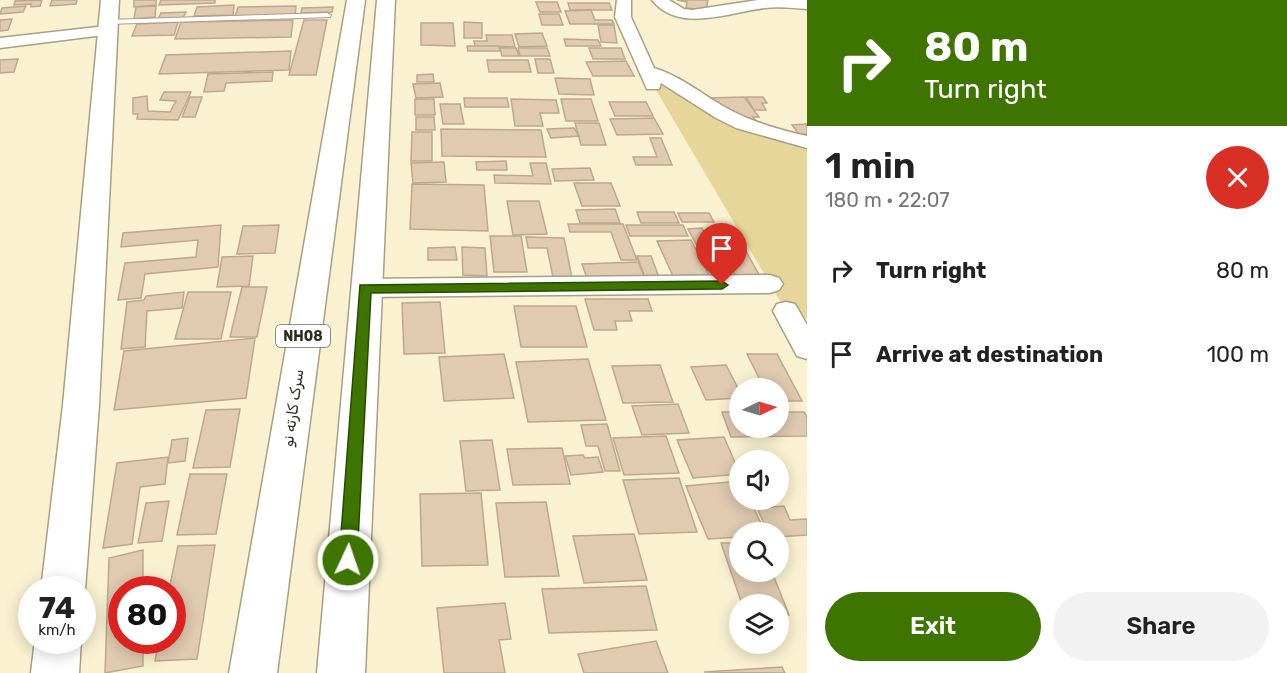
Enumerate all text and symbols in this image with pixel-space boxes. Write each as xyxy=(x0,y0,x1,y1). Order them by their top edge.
text: 80 m xyxy=(924,22,1028,72)
icon: right xyxy=(825,24,903,102)
text: Turn right xyxy=(924,73,1047,105)
text: 1 min xyxy=(825,144,916,187)
button: close xyxy=(1206,146,1269,209)
text: 180 m · 22:07 xyxy=(825,188,950,212)
pin xyxy=(696,223,747,285)
icon: arrive xyxy=(705,232,738,265)
icon: right xyxy=(825,254,858,287)
text: Turn right xyxy=(876,257,986,284)
text: 80 m xyxy=(1216,257,1269,284)
road number: NH08 xyxy=(276,325,330,347)
icon: arrive xyxy=(825,338,858,371)
text: Arrive at destination xyxy=(876,341,1103,368)
text: 100 m xyxy=(1207,341,1269,368)
street label: سرک کارته نو xyxy=(279,368,307,448)
north arrow xyxy=(729,378,789,438)
map controls xyxy=(729,378,789,654)
button: sound xyxy=(729,450,789,510)
button: search xyxy=(729,522,789,582)
position arrow xyxy=(316,528,380,592)
speed limit sign: 80 xyxy=(108,576,186,654)
text: 74 xyxy=(39,590,75,626)
button: Exit xyxy=(825,592,1041,661)
button: Share xyxy=(1053,592,1269,661)
button: layers xyxy=(729,594,789,654)
text: km/h xyxy=(38,621,76,639)

